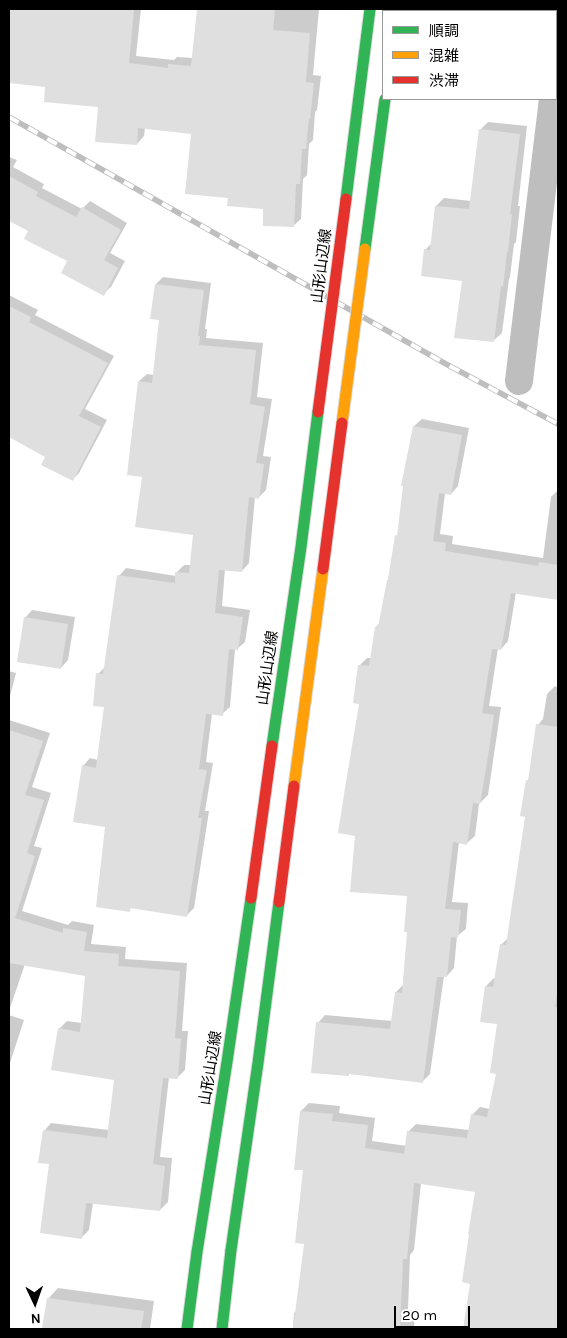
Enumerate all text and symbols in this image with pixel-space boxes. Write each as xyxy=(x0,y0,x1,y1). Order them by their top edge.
legend xyxy=(382,10,557,100)
text: 順調 xyxy=(429,22,459,40)
text: 混雑 xyxy=(429,47,459,65)
text: 渋滞 xyxy=(429,72,459,90)
street label: 山形山辺線 xyxy=(308,228,336,304)
street label: 山形山辺線 xyxy=(254,630,282,706)
street label: 山形山辺線 xyxy=(196,1030,226,1106)
north arrow xyxy=(10,1278,60,1328)
scale bar xyxy=(397,1296,473,1328)
text: 20 m xyxy=(402,1306,437,1324)
text: N xyxy=(30,1310,41,1327)

